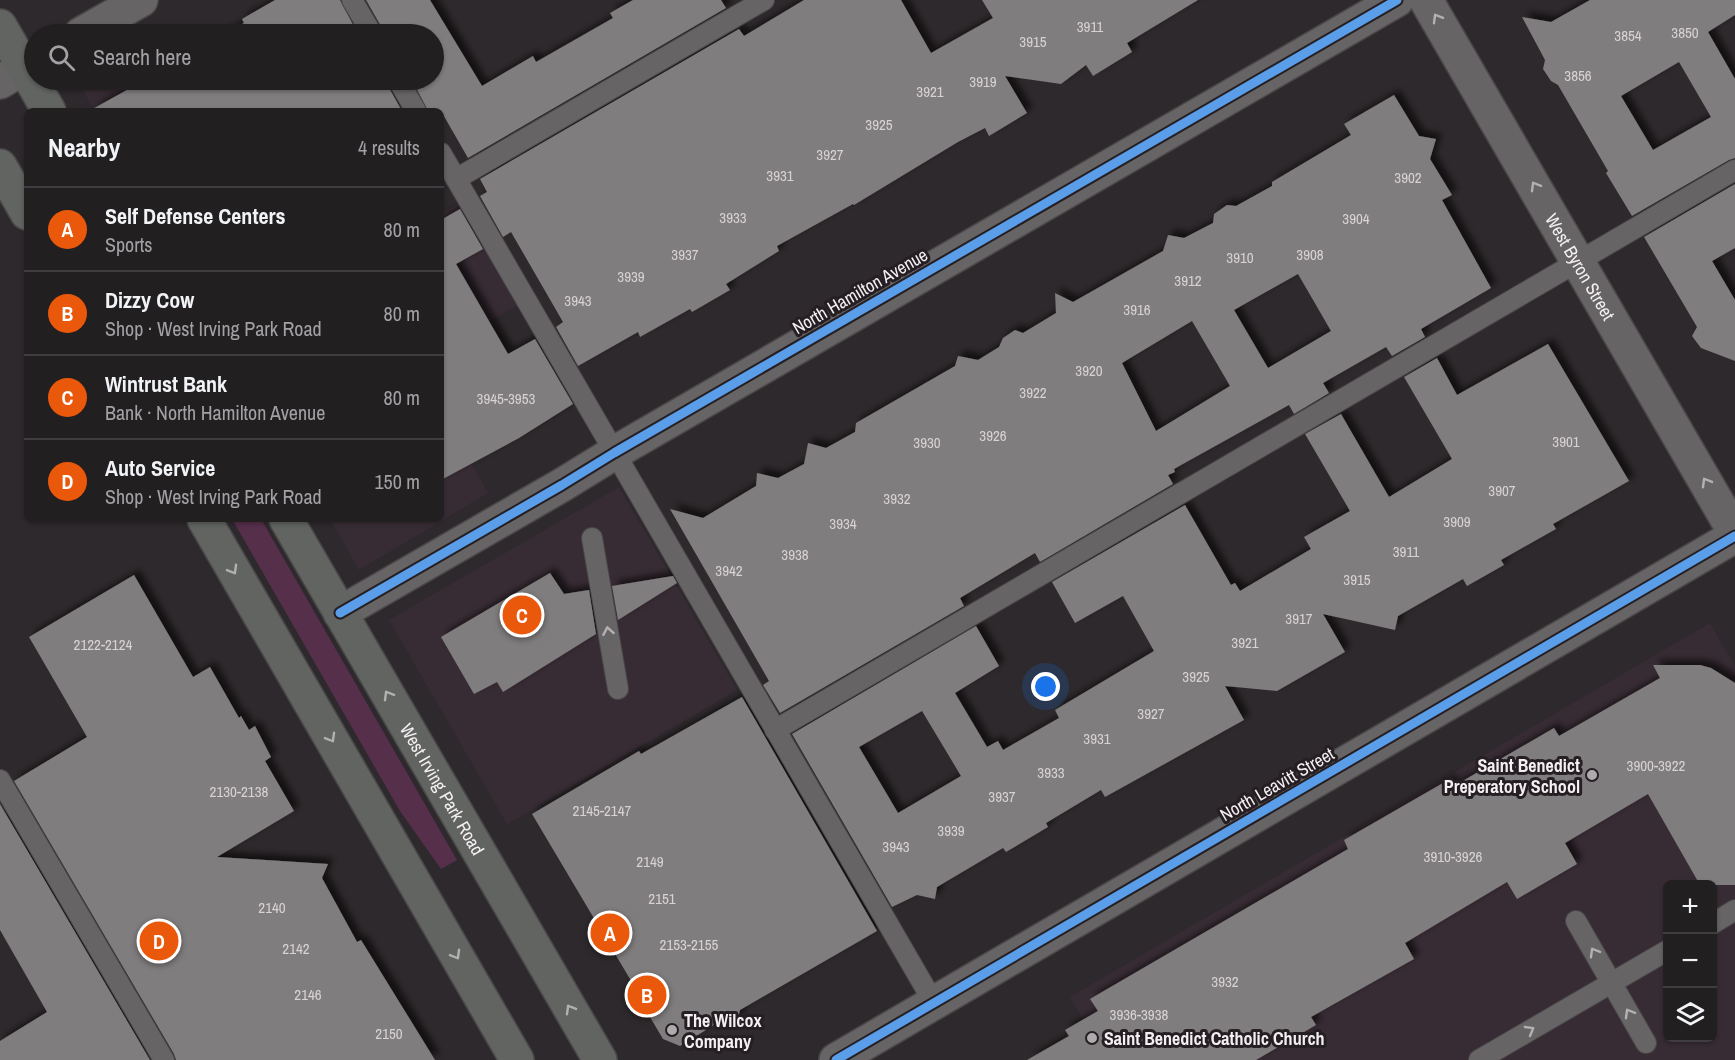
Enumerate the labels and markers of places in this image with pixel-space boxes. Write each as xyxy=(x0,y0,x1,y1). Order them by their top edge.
pin: C xyxy=(502,592,542,638)
place label: Saint Benedict Preperatory School xyxy=(1444,753,1580,799)
marker: Saint Benedict Preperatory School xyxy=(1585,768,1599,782)
pin: A xyxy=(590,910,630,956)
pin: D xyxy=(140,918,178,964)
pin: B xyxy=(628,972,666,1018)
place label: The Wilcox Company xyxy=(684,1008,763,1054)
marker: The Wilcox Company xyxy=(665,1023,679,1037)
place label: Saint Benedict Catholic Church xyxy=(1104,1026,1325,1051)
marker: Saint Benedict Catholic Church xyxy=(1085,1031,1099,1045)

